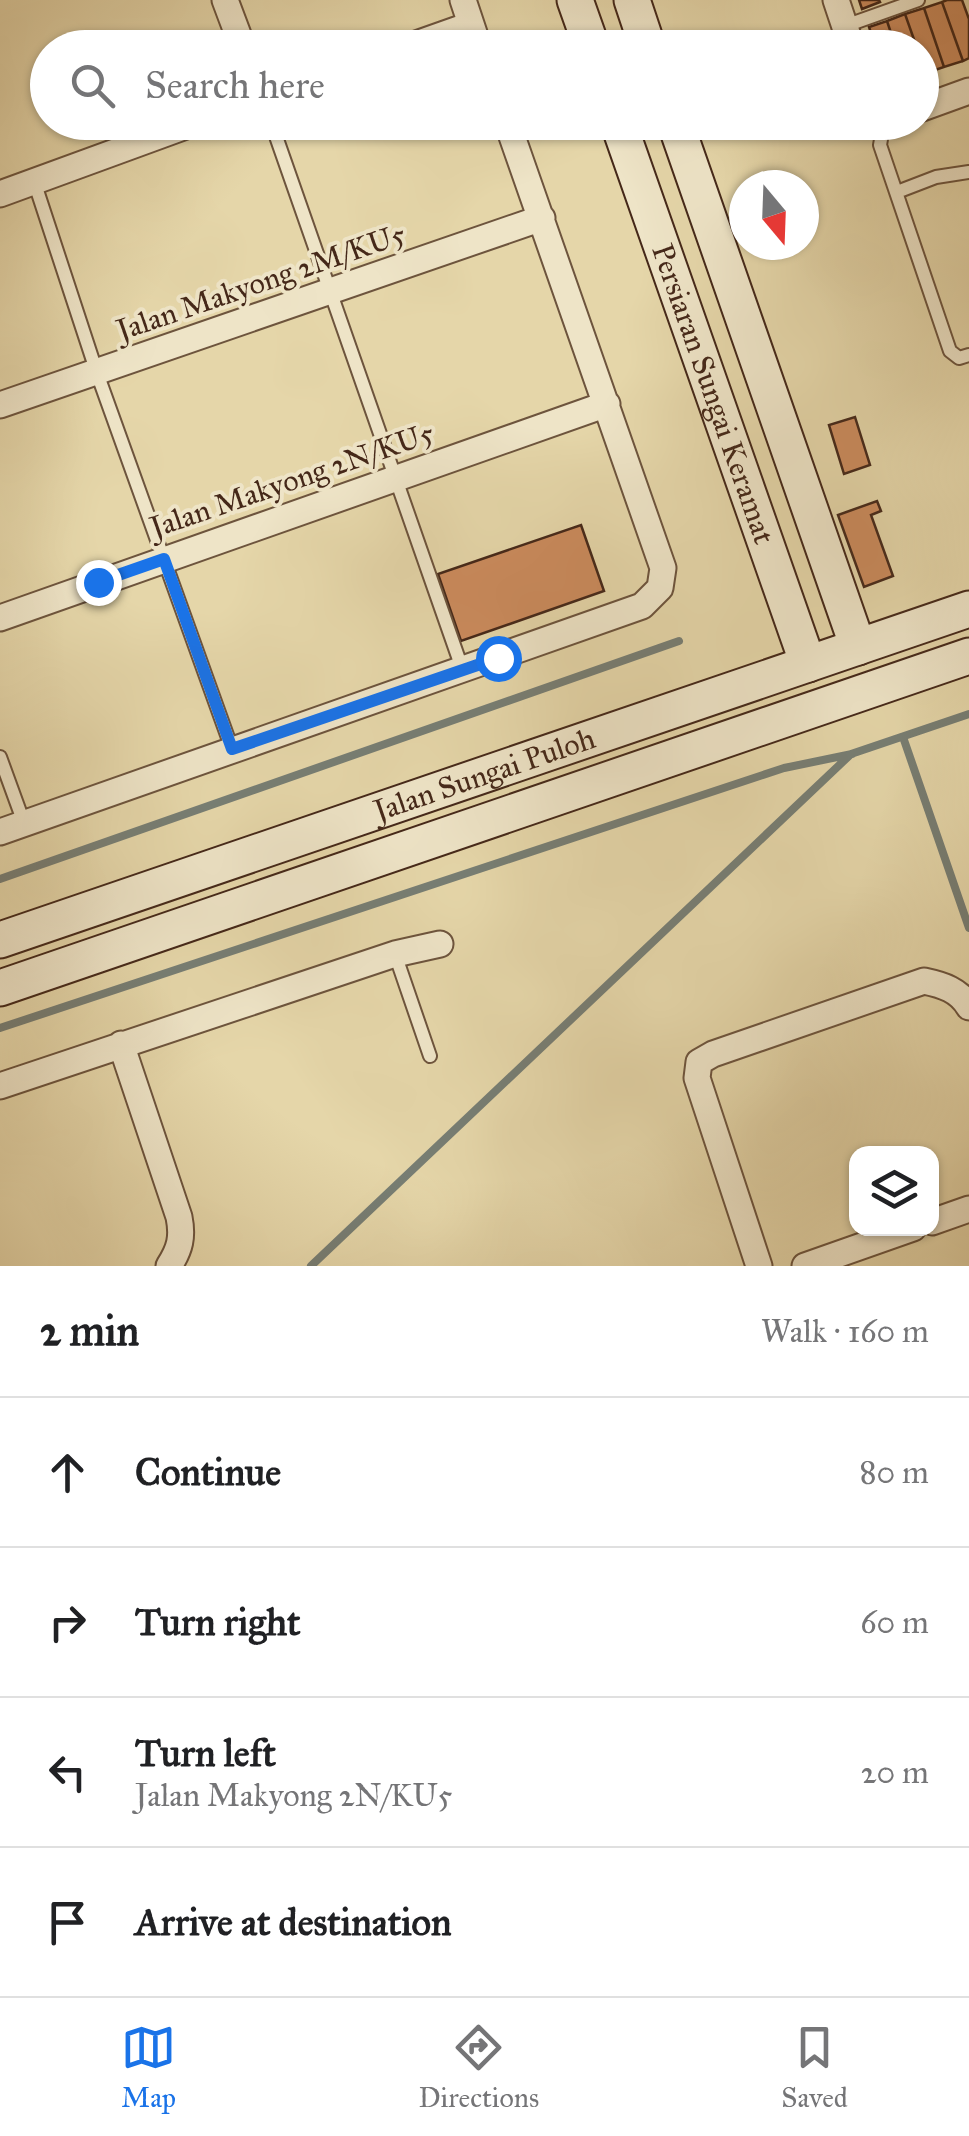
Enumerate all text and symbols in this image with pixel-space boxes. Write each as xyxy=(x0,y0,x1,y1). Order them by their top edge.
search box xyxy=(30,30,939,140)
icon: search xyxy=(65,58,120,113)
text: Search here xyxy=(145,62,325,108)
north arrow xyxy=(729,170,819,260)
street label: Jalan Makyong 2M/KU5 xyxy=(109,216,410,349)
street label: Persiaran Sungai Keramat xyxy=(644,239,783,549)
street label: Jalan Makyong 2N/KU5 xyxy=(143,415,439,546)
route end xyxy=(76,560,122,606)
route start xyxy=(476,636,522,682)
street label: Jalan Sungai Puloh xyxy=(366,720,600,830)
map controls xyxy=(849,1146,939,1236)
button: layers xyxy=(849,1146,939,1236)
text: 2 min xyxy=(40,1305,139,1357)
text: Walk · 160 m xyxy=(761,1312,929,1351)
icon: ahead xyxy=(40,1445,95,1500)
text: Continue xyxy=(135,1449,281,1495)
text: 80 m xyxy=(860,1453,929,1492)
icon: right xyxy=(40,1595,95,1650)
text: Turn right xyxy=(135,1599,301,1645)
text: 60 m xyxy=(860,1603,929,1642)
text: Turn left xyxy=(135,1730,276,1776)
icon: left xyxy=(40,1745,95,1800)
text: 20 m xyxy=(861,1753,929,1792)
text: Jalan Makyong 2N/KU5 xyxy=(135,1776,452,1815)
icon: arrive xyxy=(40,1895,95,1950)
text: Arrive at destination xyxy=(135,1899,452,1945)
tab: Map xyxy=(121,2020,176,2115)
tab: Directions xyxy=(418,2020,539,2115)
tab: Saved xyxy=(781,2020,848,2115)

